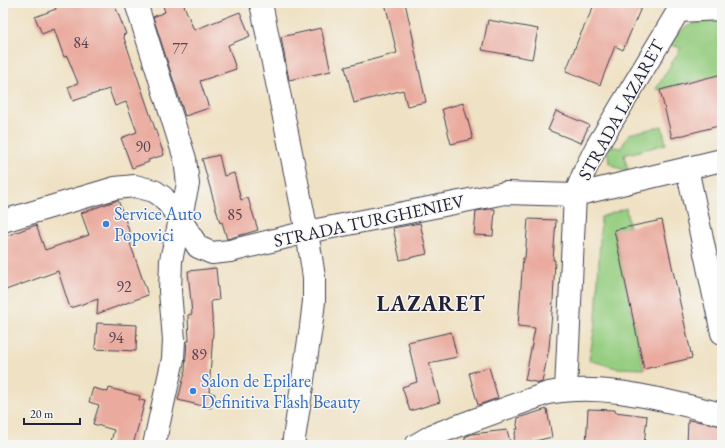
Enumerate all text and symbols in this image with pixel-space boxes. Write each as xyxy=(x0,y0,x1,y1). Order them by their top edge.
house number: 84 xyxy=(73,32,89,53)
street label: STRADA LAZARET xyxy=(572,35,669,184)
house number: 77 xyxy=(172,38,188,59)
house number: 90 xyxy=(135,136,151,157)
street label: STRADA TURGHENIEV xyxy=(272,189,467,252)
place label: Service Auto Popovici xyxy=(114,202,202,246)
house number: 85 xyxy=(227,204,243,225)
marker: Service Auto Popovici xyxy=(101,219,111,229)
house number: 92 xyxy=(116,276,132,297)
district label: LAZARET xyxy=(376,289,486,318)
house number: 94 xyxy=(108,327,124,348)
house number: 89 xyxy=(191,344,207,365)
place label: Salon de Epilare Definitiva Flash Beauty xyxy=(201,369,361,413)
marker: Salon de Epilare Definitiva Flash Beauty xyxy=(188,386,198,396)
scale bar xyxy=(24,400,80,426)
text: 20 m xyxy=(30,406,54,422)

